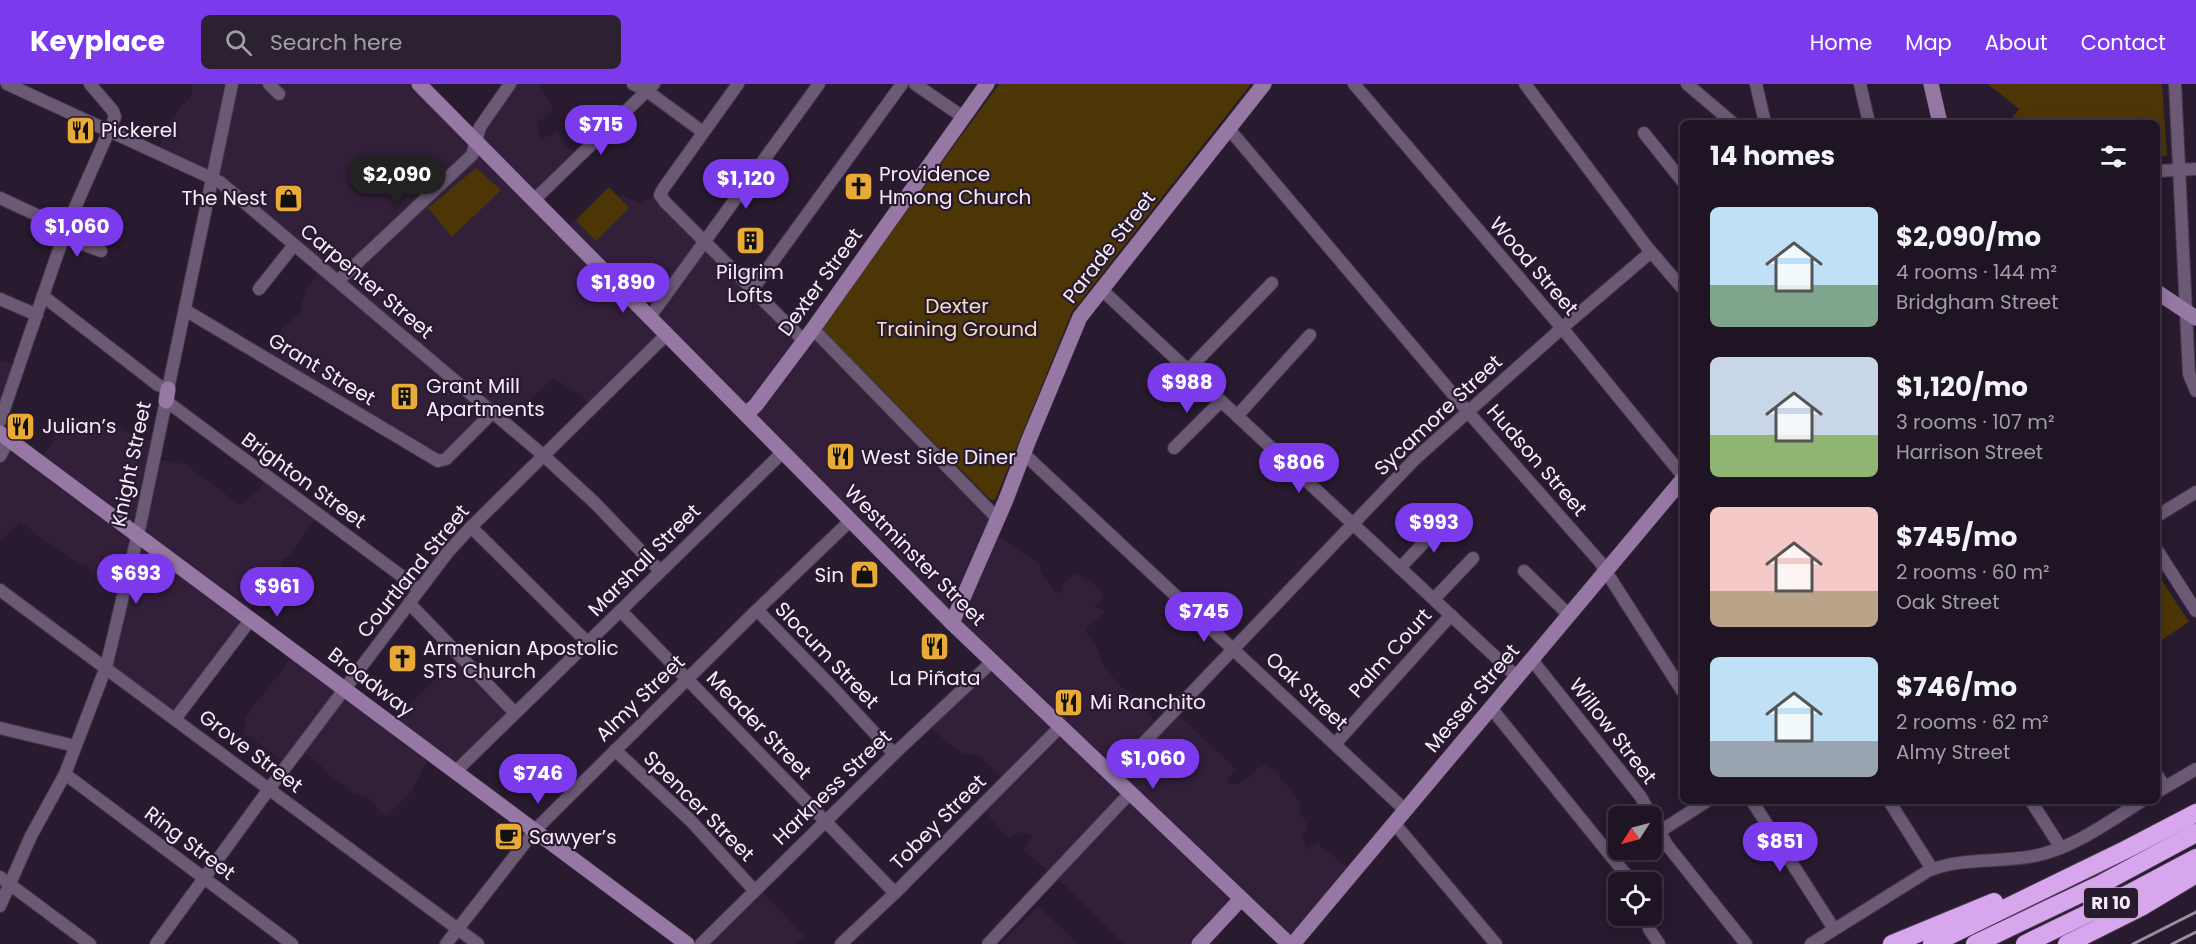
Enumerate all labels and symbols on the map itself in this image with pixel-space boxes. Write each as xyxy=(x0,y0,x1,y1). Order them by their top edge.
pin: $715 xyxy=(565,105,637,156)
restaurant icon: Pickerel xyxy=(64,114,96,146)
place label: Pickerel xyxy=(101,116,177,144)
pin: $2,090 xyxy=(348,155,446,206)
pin: $1,120 xyxy=(697,159,795,210)
place label: Providence Hmong Church xyxy=(879,160,1031,211)
church icon: Providence Hmong Church xyxy=(842,170,874,202)
shop icon: The Nest xyxy=(272,182,304,214)
place label: The Nest xyxy=(181,184,267,212)
street label: Parade Street xyxy=(1056,185,1162,309)
pin: $1,060 xyxy=(28,207,126,258)
street label: Wood Street xyxy=(1483,211,1585,321)
street label: Carpenter Street xyxy=(294,217,440,345)
street label: Dexter Street xyxy=(771,222,869,342)
building icon: Pilgrim Lofts xyxy=(734,225,766,257)
place label: Pilgrim Lofts xyxy=(716,258,784,309)
pin: $1,890 xyxy=(574,263,672,314)
park label: Dexter Training Ground xyxy=(876,292,1038,343)
street label: Grant Street xyxy=(263,326,381,412)
street label: Sycamore Street xyxy=(1368,348,1508,482)
pin: $988 xyxy=(1151,363,1223,414)
place label: Grant Mill Apartments xyxy=(426,372,545,423)
building icon: Grant Mill Apartments xyxy=(389,381,421,413)
street label: Hudson Street xyxy=(1480,398,1594,522)
street label: Knight Street xyxy=(104,399,158,529)
restaurant icon: Julian’s xyxy=(5,410,37,442)
place label: Julian’s xyxy=(42,412,116,440)
street label: Brighton Street xyxy=(236,425,372,535)
restaurant icon: West Side Diner xyxy=(824,441,856,473)
place label: West Side Diner xyxy=(861,443,1016,471)
pin: $806 xyxy=(1263,443,1335,494)
street label: Westminster Street xyxy=(838,478,992,632)
street label: Courtland Street xyxy=(350,498,476,644)
street label: Marshall Street xyxy=(582,498,706,622)
pin: $993 xyxy=(1398,503,1470,554)
pin: $693 xyxy=(100,554,172,605)
shop icon: Sin xyxy=(849,559,881,591)
place label: Sin xyxy=(815,561,844,589)
pin: $961 xyxy=(241,567,313,618)
pin: $745 xyxy=(1168,592,1240,643)
street label: Slocum Street xyxy=(769,595,885,715)
street label: Palm Court xyxy=(1342,602,1438,704)
restaurant icon: La Piñata xyxy=(919,631,951,663)
place label: Armenian Apostolic STS Church xyxy=(423,634,619,685)
street label: Messer Street xyxy=(1418,638,1526,758)
street label: Broadway xyxy=(322,641,420,723)
church icon: Armenian Apostolic STS Church xyxy=(386,643,418,675)
street label: Oak Street xyxy=(1260,645,1354,737)
street label: Almy Street xyxy=(589,648,691,748)
place label: La Piñata xyxy=(889,664,981,692)
street label: Meader Street xyxy=(700,665,818,785)
street label: Willow Street xyxy=(1563,672,1663,790)
restaurant icon: Mi Ranchito xyxy=(1053,686,1085,718)
place label: Mi Ranchito xyxy=(1090,688,1206,716)
street label: Grove Street xyxy=(193,703,309,799)
street label: Harkness Street xyxy=(766,723,898,851)
pin: $1,060 xyxy=(1104,739,1202,790)
street label: Spencer Street xyxy=(637,744,761,868)
pin: $746 xyxy=(502,754,574,805)
street label: Tobey Street xyxy=(884,768,992,876)
street label: Ring Street xyxy=(139,800,241,886)
north arrow xyxy=(1608,806,1662,860)
cafe icon: Sawyer’s xyxy=(492,821,524,853)
pin: $851 xyxy=(1744,822,1816,873)
place label: Sawyer’s xyxy=(529,823,617,851)
road number: RI 10 xyxy=(2084,888,2138,918)

